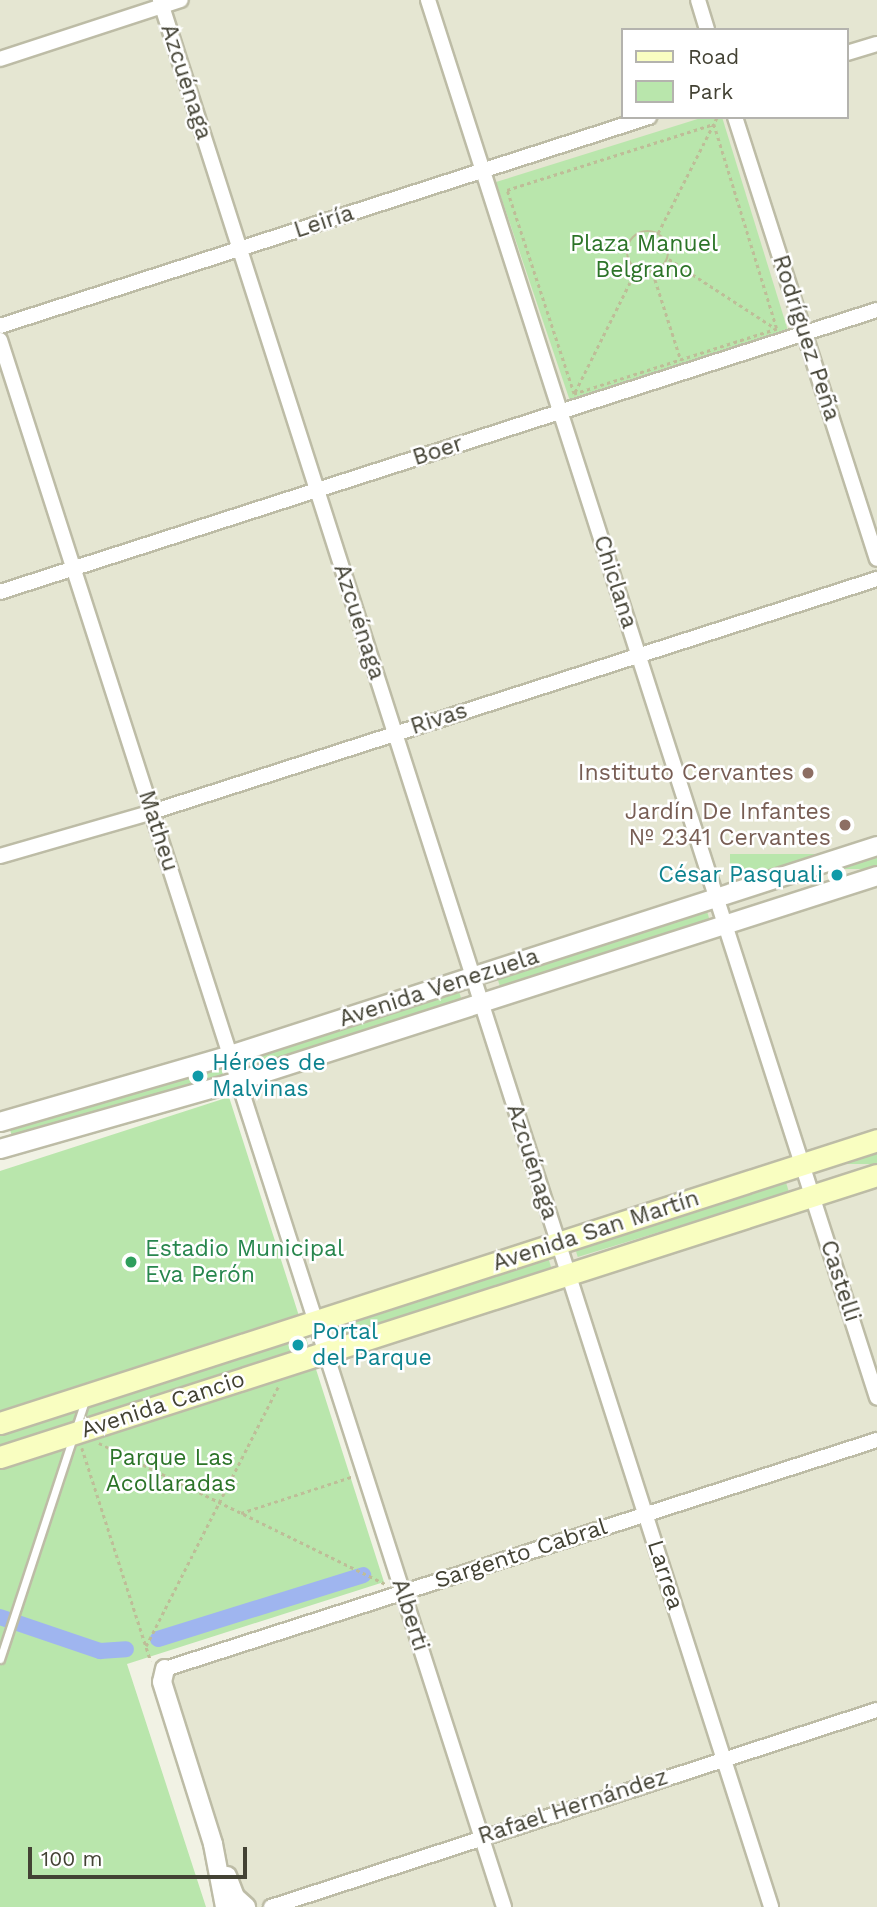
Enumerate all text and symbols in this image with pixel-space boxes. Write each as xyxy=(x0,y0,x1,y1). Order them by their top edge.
street label: Azcuénaga xyxy=(154,21,218,143)
legend xyxy=(622,28,849,119)
text: Road xyxy=(688,44,739,69)
text: Park xyxy=(688,79,733,104)
street label: Leiría xyxy=(291,199,357,245)
park label: Plaza Manuel Belgrano xyxy=(570,230,718,284)
street label: Rodríguez Peña xyxy=(766,252,846,424)
street label: Boer xyxy=(409,430,467,472)
street label: Chiclana xyxy=(587,532,643,632)
street label: Azcuénaga xyxy=(327,561,391,683)
street label: Rivas xyxy=(407,697,471,741)
place label: Instituto Cervantes xyxy=(578,759,794,787)
marker: Instituto Cervantes xyxy=(800,765,816,781)
street label: Matheu xyxy=(132,787,184,875)
place label: Jardín De Infantes Nº 2341 Cervantes xyxy=(625,798,831,852)
marker: Jardín De Infantes Nº 2341 Cervantes xyxy=(837,817,853,833)
place label: César Pasquali xyxy=(658,861,823,889)
marker: César Pasquali xyxy=(829,867,845,883)
street label: Avenida Venezuela xyxy=(335,942,543,1034)
place label: Héroes de Malvinas xyxy=(212,1049,326,1103)
marker: Héroes de Malvinas xyxy=(190,1068,206,1084)
street label: Azcuénaga xyxy=(500,1101,564,1223)
street label: Avenida San Martín xyxy=(489,1184,703,1278)
place label: Estadio Municipal Eva Perón xyxy=(145,1235,344,1289)
street label: Castelli xyxy=(814,1237,866,1325)
marker: Estadio Municipal Eva Perón xyxy=(123,1254,139,1270)
place label: Portal del Parque xyxy=(312,1318,433,1372)
marker: Portal del Parque xyxy=(290,1337,306,1353)
street label: Avenida Cancio xyxy=(77,1365,249,1445)
park label: Parque Las Acollaradas xyxy=(106,1444,236,1498)
street label: Sargento Cabral xyxy=(431,1513,611,1595)
street label: Larrea xyxy=(641,1537,689,1613)
street label: Alberti xyxy=(385,1575,435,1655)
street label: Rafael Hernández xyxy=(474,1763,672,1851)
scale bar xyxy=(32,1834,250,1878)
text: 100 m xyxy=(41,1846,103,1871)

